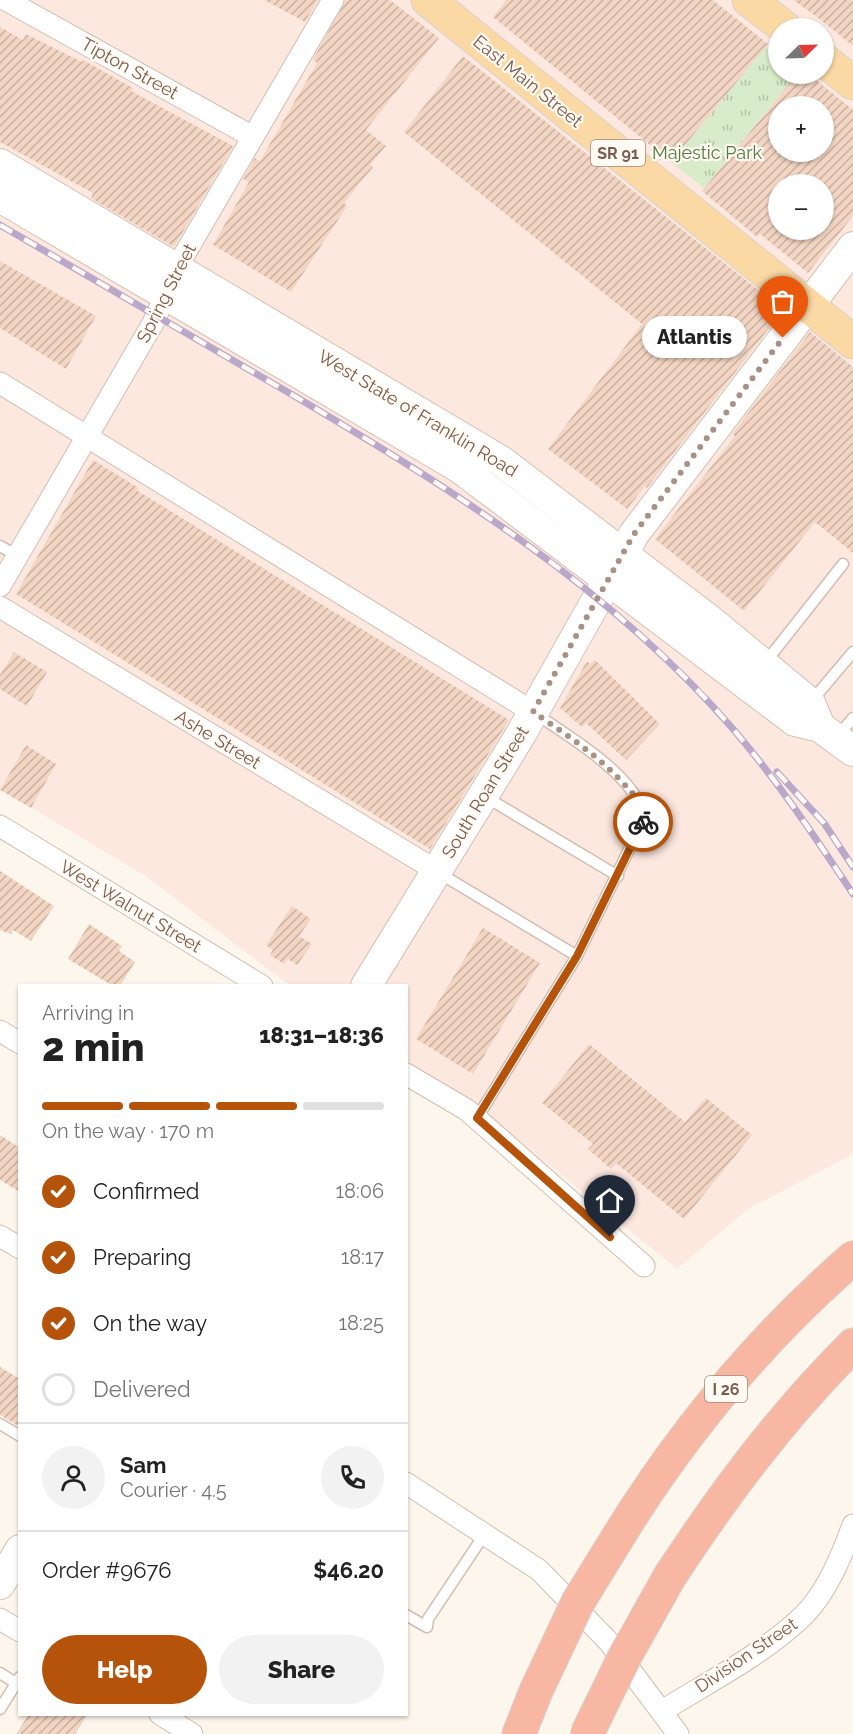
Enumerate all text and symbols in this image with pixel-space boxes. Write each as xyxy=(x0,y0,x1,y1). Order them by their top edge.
north arrow xyxy=(768,18,834,84)
map controls xyxy=(768,18,834,240)
street label: East Main Street xyxy=(469,31,587,131)
street label: Tipton Street xyxy=(78,33,182,103)
button: + xyxy=(768,96,834,162)
road number: SR 91 xyxy=(591,140,645,166)
park label: Majestic Park xyxy=(652,142,762,163)
button: − xyxy=(768,174,834,240)
street label: Spring Street xyxy=(132,240,200,346)
pin xyxy=(757,276,808,338)
icon: bag xyxy=(766,285,799,318)
callout: Atlantis xyxy=(642,317,747,359)
text: Atlantis xyxy=(657,325,732,349)
street label: West State of Franklin Road xyxy=(314,345,522,481)
street label: Ashe Street xyxy=(171,705,265,773)
street label: South Roan Street xyxy=(437,722,533,862)
courier xyxy=(613,792,673,852)
icon: bike xyxy=(627,806,660,839)
street label: West Walnut Street xyxy=(57,855,205,957)
text: Arriving in xyxy=(42,1001,134,1025)
text: 18:31–18:36 xyxy=(259,1022,384,1048)
text: 2 min xyxy=(42,1024,145,1070)
text: On the way · 170 m xyxy=(42,1119,214,1143)
icon: check xyxy=(42,1175,75,1208)
pin xyxy=(584,1175,635,1237)
text: Confirmed xyxy=(93,1178,200,1204)
text: 18:06 xyxy=(336,1179,384,1203)
icon: home xyxy=(593,1184,626,1217)
icon: check xyxy=(42,1241,75,1274)
text: Preparing xyxy=(93,1244,191,1270)
text: 18:17 xyxy=(341,1245,384,1269)
icon: check xyxy=(42,1307,75,1340)
text: On the way xyxy=(93,1310,207,1336)
text: 18:25 xyxy=(339,1311,384,1335)
text: Delivered xyxy=(93,1376,191,1402)
road number: I 26 xyxy=(705,1376,747,1402)
button: person xyxy=(42,1446,105,1509)
button: phone xyxy=(321,1446,384,1509)
text: Sam xyxy=(120,1452,167,1478)
text: Courier · 4.5 xyxy=(120,1478,227,1502)
text: Order #9676 xyxy=(42,1557,171,1583)
text: $46.20 xyxy=(313,1557,384,1583)
street label: Division Street xyxy=(691,1613,801,1697)
button: Help xyxy=(42,1635,207,1704)
button: Share xyxy=(219,1635,384,1704)

